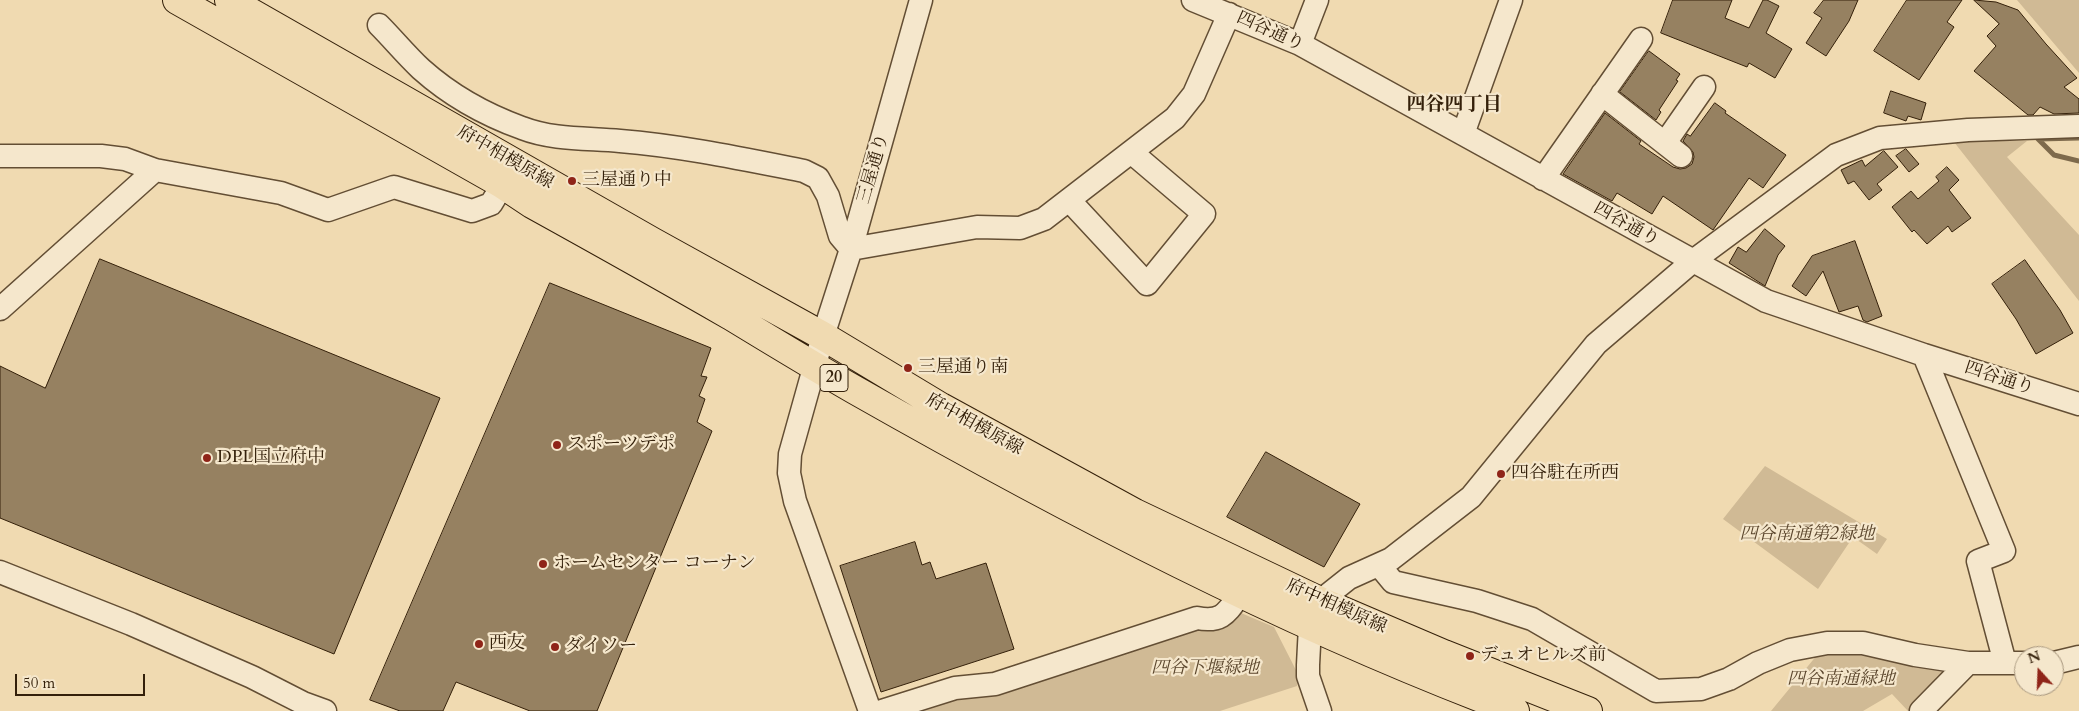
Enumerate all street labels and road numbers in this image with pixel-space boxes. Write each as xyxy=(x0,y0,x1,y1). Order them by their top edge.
street label: 四谷通り xyxy=(1233,7,1307,57)
street label: 府中相模原線 xyxy=(453,122,557,194)
street label: 三屋通り xyxy=(854,131,894,207)
street label: 四谷通り xyxy=(1589,198,1663,252)
street label: 四谷通り xyxy=(1961,358,2037,400)
road number: 20 xyxy=(820,364,848,392)
street label: 府中相模原線 xyxy=(922,389,1026,461)
street label: 府中相模原線 xyxy=(1282,575,1390,639)

